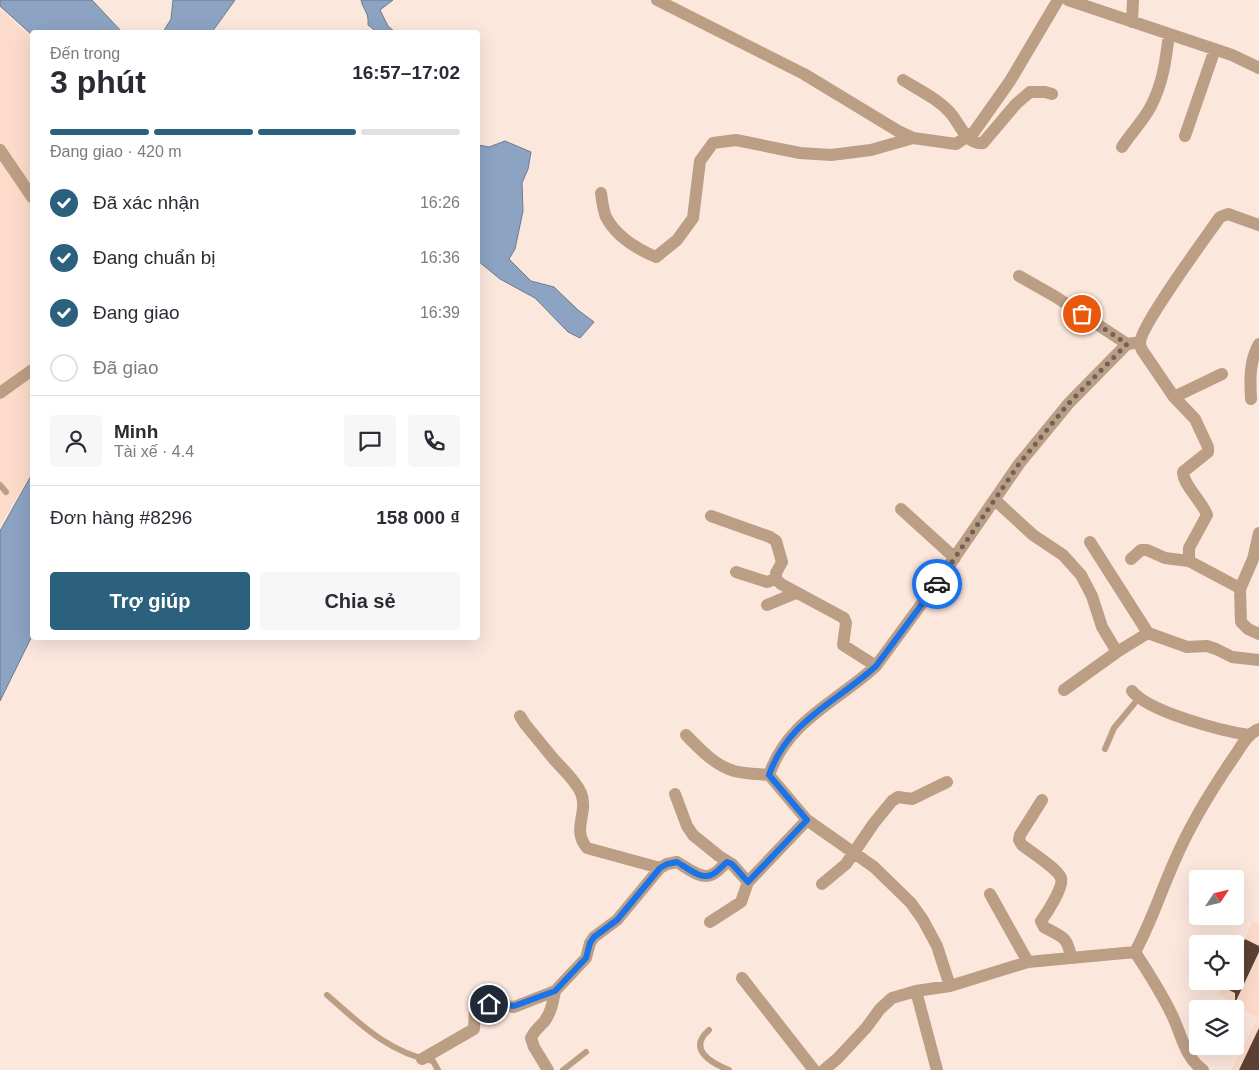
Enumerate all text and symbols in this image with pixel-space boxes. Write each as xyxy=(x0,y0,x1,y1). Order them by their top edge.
text: Đến trong xyxy=(50,45,120,62)
text: 16:57–17:02 xyxy=(352,62,460,83)
text: 3 phút xyxy=(50,64,146,100)
text: Đang giao · 420 m xyxy=(50,143,182,160)
icon: check xyxy=(50,189,78,217)
text: Đã xác nhận xyxy=(93,192,200,213)
text: 16:26 xyxy=(420,194,460,211)
icon: check xyxy=(50,244,78,272)
text: Đang chuẩn bị xyxy=(93,247,216,268)
text: 16:36 xyxy=(420,249,460,266)
pin xyxy=(1061,293,1103,335)
icon: check xyxy=(50,299,78,327)
icon: bag xyxy=(1068,300,1096,328)
text: Đang giao xyxy=(93,302,180,323)
text: 16:39 xyxy=(420,304,460,321)
text: Đã giao xyxy=(93,357,159,378)
button: person xyxy=(50,415,102,467)
button: chat xyxy=(344,415,396,467)
button: phone xyxy=(408,415,460,467)
text: Minh xyxy=(114,421,158,442)
text: Tài xế · 4.4 xyxy=(114,443,194,460)
text: Đơn hàng #8296 xyxy=(50,507,192,528)
text: 158 000 ₫ xyxy=(376,507,460,528)
courier xyxy=(912,559,962,609)
icon: car xyxy=(923,570,951,598)
button: Trợ giúp xyxy=(50,572,250,630)
button: Chia sẻ xyxy=(260,572,460,630)
north arrow xyxy=(1189,870,1244,925)
map controls xyxy=(1189,870,1244,1055)
button: locate xyxy=(1189,935,1244,990)
pin xyxy=(468,983,510,1025)
icon: home xyxy=(475,990,503,1018)
button: layers xyxy=(1189,1000,1244,1055)

